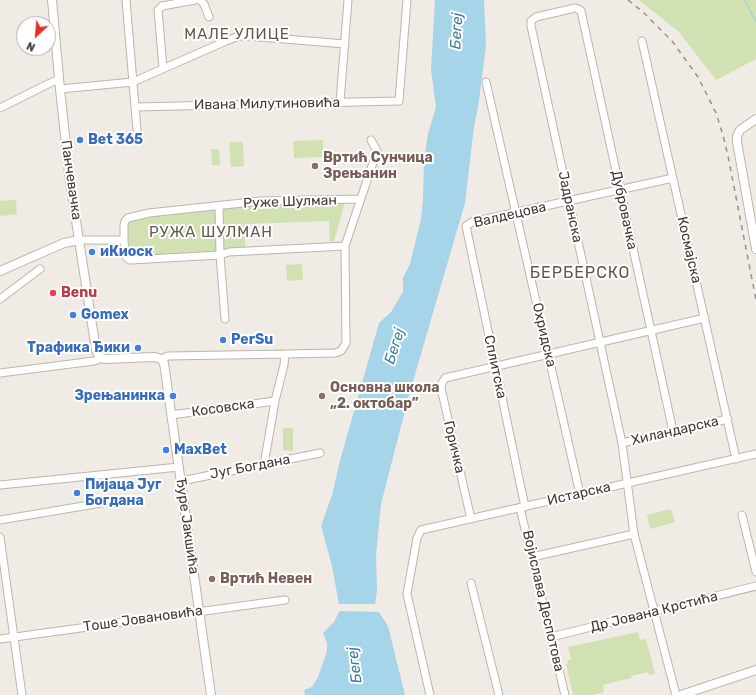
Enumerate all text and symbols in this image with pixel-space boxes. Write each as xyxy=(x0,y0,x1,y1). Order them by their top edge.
water label: Бегеј xyxy=(447,12,467,50)
north arrow xyxy=(16,16,56,56)
district label: МАЛЕ УЛИЦЕ xyxy=(184,26,290,44)
text: N xyxy=(25,39,37,54)
street label: Ивана Милутиновића xyxy=(194,94,340,114)
place label: Bet 365 xyxy=(88,132,143,148)
marker: Bet 365 xyxy=(75,135,85,145)
street label: Панчевачка xyxy=(57,139,85,221)
place label: Вртић Сунчица Зрењанин xyxy=(323,150,433,182)
marker: Вртић Сунчица Зрењанин xyxy=(310,161,320,171)
street label: Дубровачка xyxy=(607,169,641,251)
street label: Јадранска xyxy=(554,170,586,244)
street label: Руже Шулман xyxy=(243,192,337,212)
street label: Валдецова xyxy=(472,199,548,231)
street label: Космајска xyxy=(673,215,705,285)
district label: РУЖА ШУЛМАН xyxy=(149,224,273,242)
place label: иКиоск xyxy=(100,244,153,260)
marker: иКиоск xyxy=(87,247,97,257)
district label: БЕРБЕРСКО xyxy=(530,263,630,283)
place label: Benu xyxy=(61,285,97,301)
marker: Benu xyxy=(48,288,58,298)
street label: Охридска xyxy=(528,301,560,369)
place label: Gomex xyxy=(81,307,129,323)
marker: Gomex xyxy=(68,310,78,320)
water label: Бегеј xyxy=(381,326,409,366)
place label: PerSu xyxy=(231,332,273,348)
street label: Сплитска xyxy=(480,334,510,400)
marker: PerSu xyxy=(218,335,228,345)
place label: Трафика Ђики xyxy=(27,340,130,356)
marker: Трафика Ђики xyxy=(133,343,143,353)
place label: Основна школа „2. октобар” xyxy=(330,380,440,412)
place label: Зрењанинка xyxy=(74,388,165,404)
marker: Зрењанинка xyxy=(168,391,178,401)
marker: Основна школа „2. октобар” xyxy=(317,391,327,401)
street label: Косовска xyxy=(191,395,255,421)
street label: Хиландарска xyxy=(630,413,720,449)
street label: Горичка xyxy=(440,419,468,475)
place label: MaxBet xyxy=(174,442,227,458)
marker: MaxBet xyxy=(161,445,171,455)
street label: Југ Богдана xyxy=(208,451,292,483)
place label: Пијаца Југ Богдана xyxy=(85,477,161,510)
street label: Ђуре Јакшића xyxy=(172,477,202,575)
street label: Истарска xyxy=(546,479,612,509)
marker: Пијаца Југ Богдана xyxy=(72,488,82,498)
street label: Војислава Деспотова xyxy=(519,529,567,673)
place label: Вртић Невен xyxy=(220,571,312,587)
marker: Вртић Невен xyxy=(207,574,217,584)
street label: Др Јована Крстића xyxy=(588,588,720,636)
street label: Тоше Јовановића xyxy=(82,602,204,636)
water label: Бегеј xyxy=(344,646,366,684)

